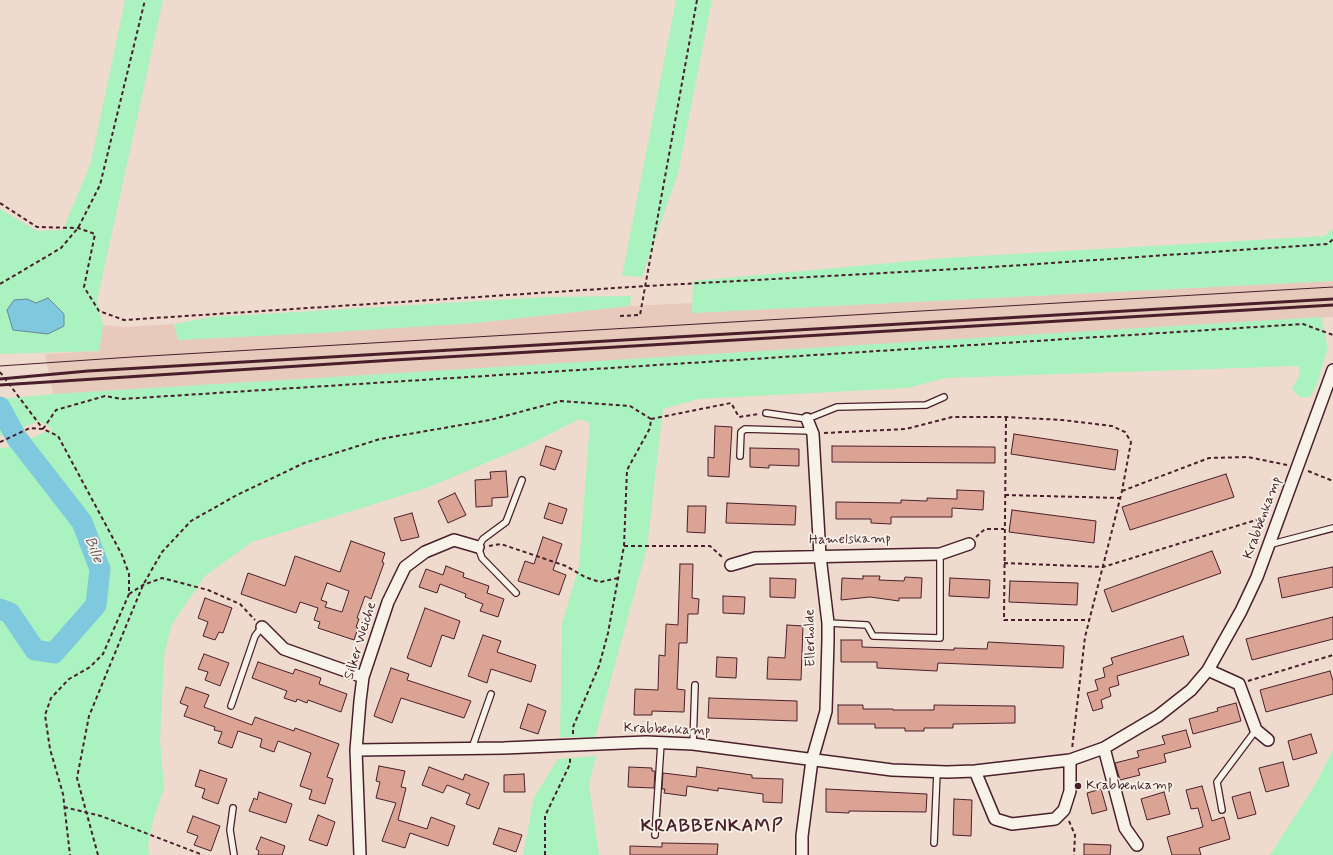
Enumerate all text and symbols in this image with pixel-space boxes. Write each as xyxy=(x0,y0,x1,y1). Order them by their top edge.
street label: Krabbenkamp xyxy=(1240,474,1286,562)
street label: Hamelskamp xyxy=(809,531,891,549)
water label: Bille xyxy=(80,534,106,566)
street label: Silker Weiche xyxy=(341,600,381,682)
street label: Ellerholde xyxy=(802,609,820,667)
street label: Krabbenkamp xyxy=(623,720,711,740)
place label: Krabbenkamp xyxy=(1086,778,1173,794)
marker: Krabbenkamp xyxy=(1073,781,1083,791)
district label: KRABBENKAMP xyxy=(641,816,783,838)

